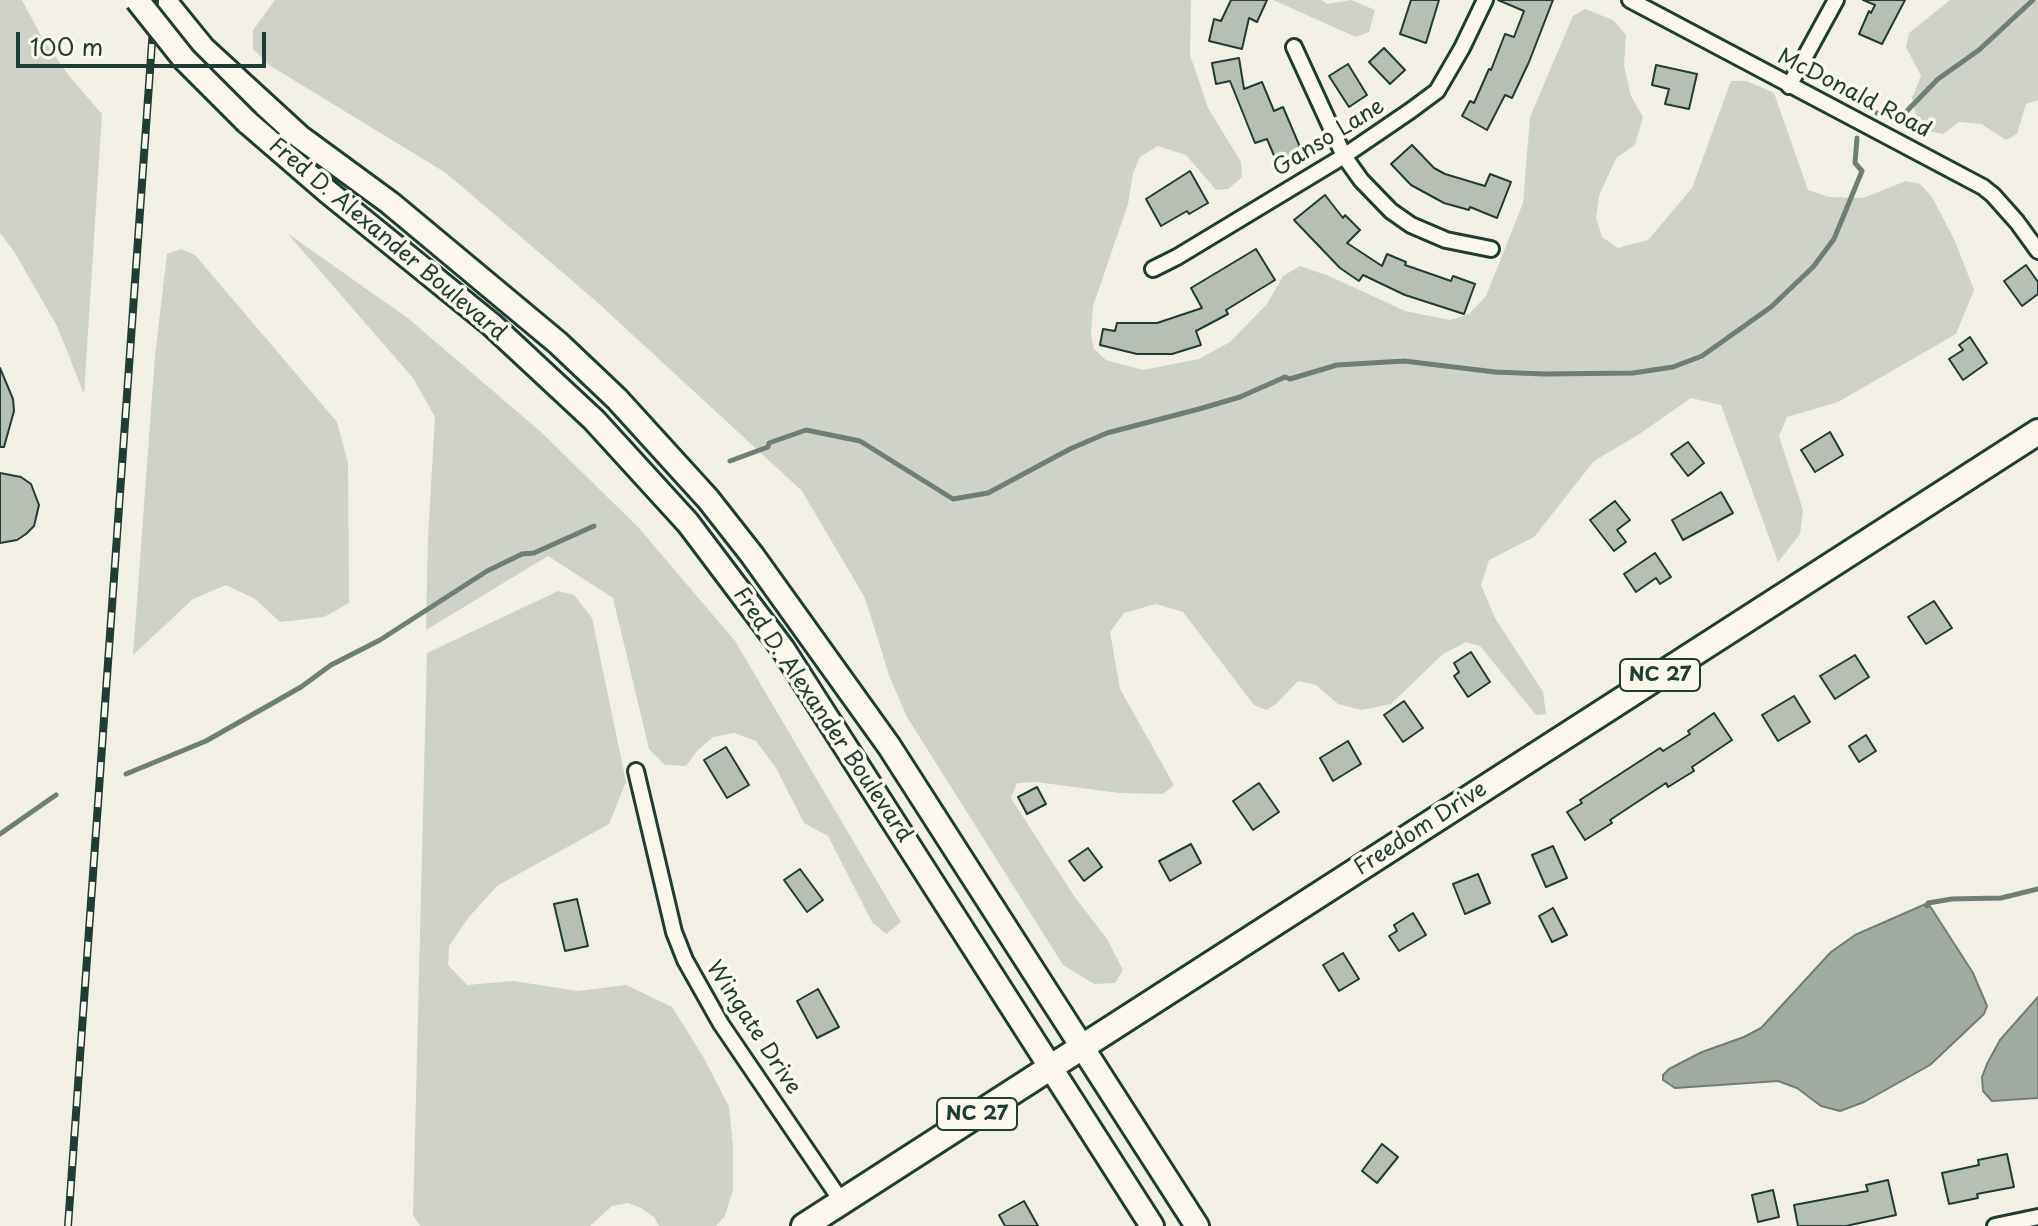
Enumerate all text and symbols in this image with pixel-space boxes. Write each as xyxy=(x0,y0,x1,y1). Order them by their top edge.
scale bar xyxy=(20,16,270,66)
text: 100 m xyxy=(30,28,103,64)
street label: McDonald Road xyxy=(1773,44,1935,144)
street label: Ganso Lane xyxy=(1268,93,1390,183)
street label: Fred D. Alexander Boulevard xyxy=(263,133,511,347)
street label: Fred D. Alexander Boulevard xyxy=(727,583,917,847)
road number: NC 27 xyxy=(1620,659,1700,691)
street label: Freedom Drive xyxy=(1350,776,1492,882)
street label: Wingate Drive xyxy=(700,956,806,1100)
road number: NC 27 xyxy=(937,1098,1017,1130)

